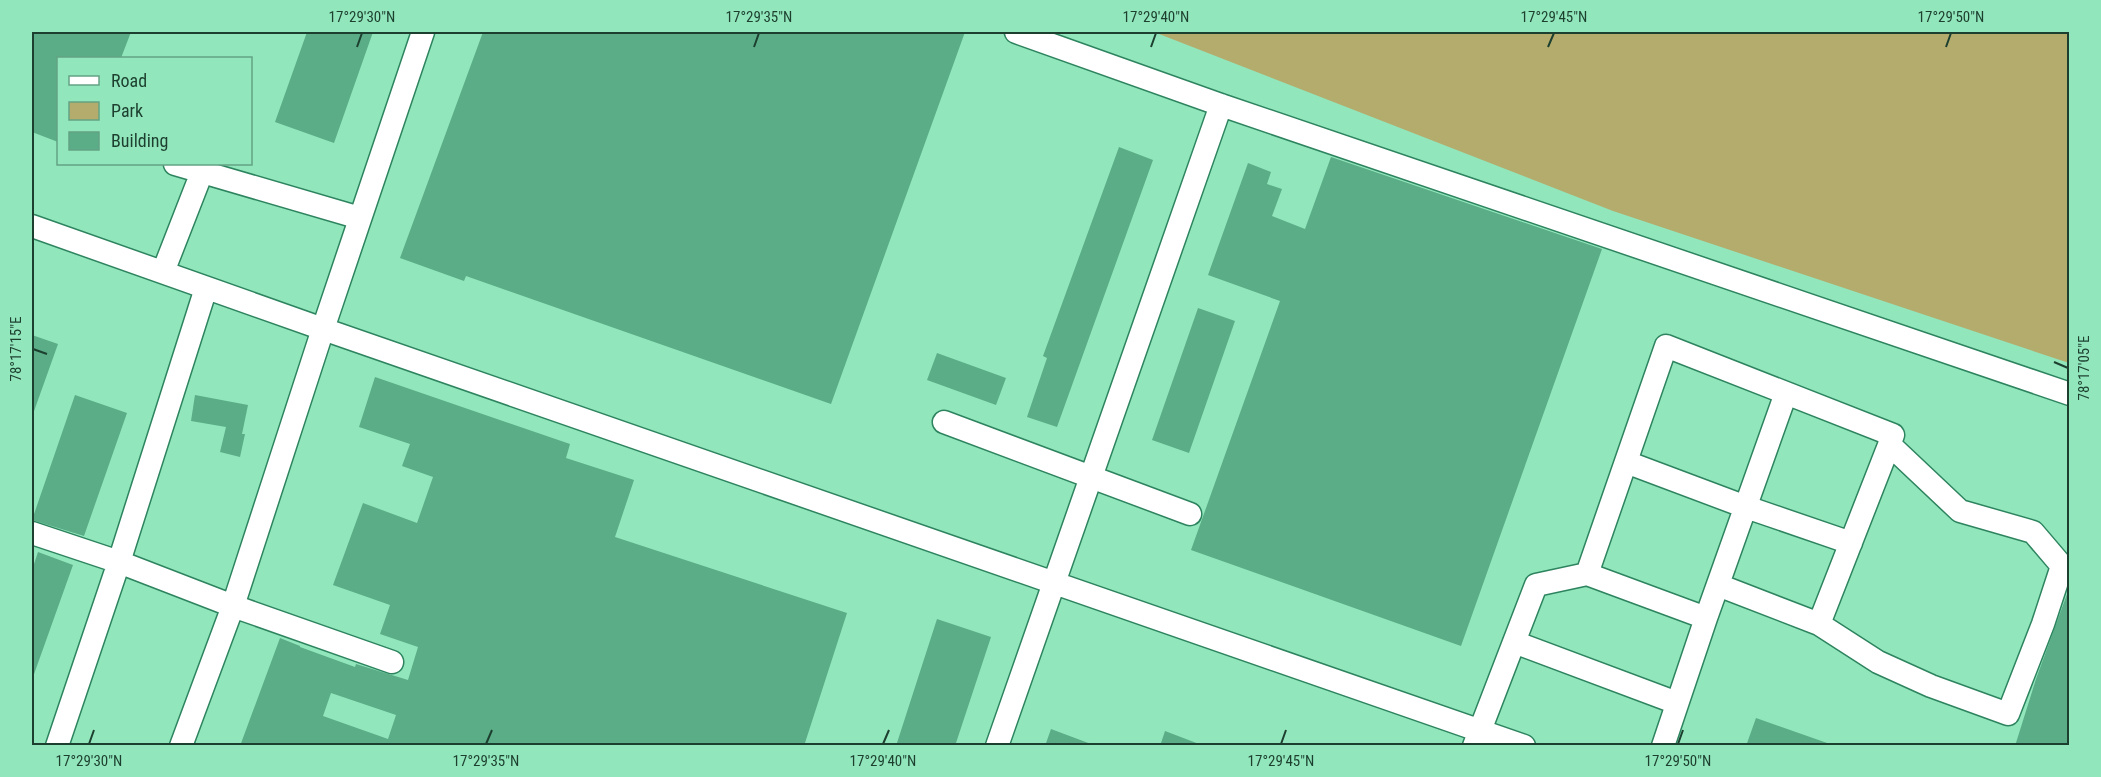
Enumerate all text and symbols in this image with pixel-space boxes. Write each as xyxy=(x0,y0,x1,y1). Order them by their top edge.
text: 17°29'30"N xyxy=(329,8,395,26)
text: 17°29'35"N xyxy=(726,8,792,26)
text: 17°29'40"N xyxy=(1123,8,1189,26)
text: 17°29'45"N xyxy=(1521,8,1587,26)
text: 17°29'50"N xyxy=(1918,8,1984,26)
legend xyxy=(57,57,252,165)
text: Road xyxy=(111,70,147,91)
text: Park xyxy=(111,100,143,121)
text: Building xyxy=(111,130,168,151)
text: 78°17'15"E xyxy=(7,317,25,381)
text: 78°17'05"E xyxy=(2075,336,2093,400)
text: 17°29'30"N xyxy=(56,752,122,770)
text: 17°29'35"N xyxy=(453,752,519,770)
text: 17°29'40"N xyxy=(850,752,916,770)
text: 17°29'45"N xyxy=(1248,752,1314,770)
text: 17°29'50"N xyxy=(1645,752,1711,770)

